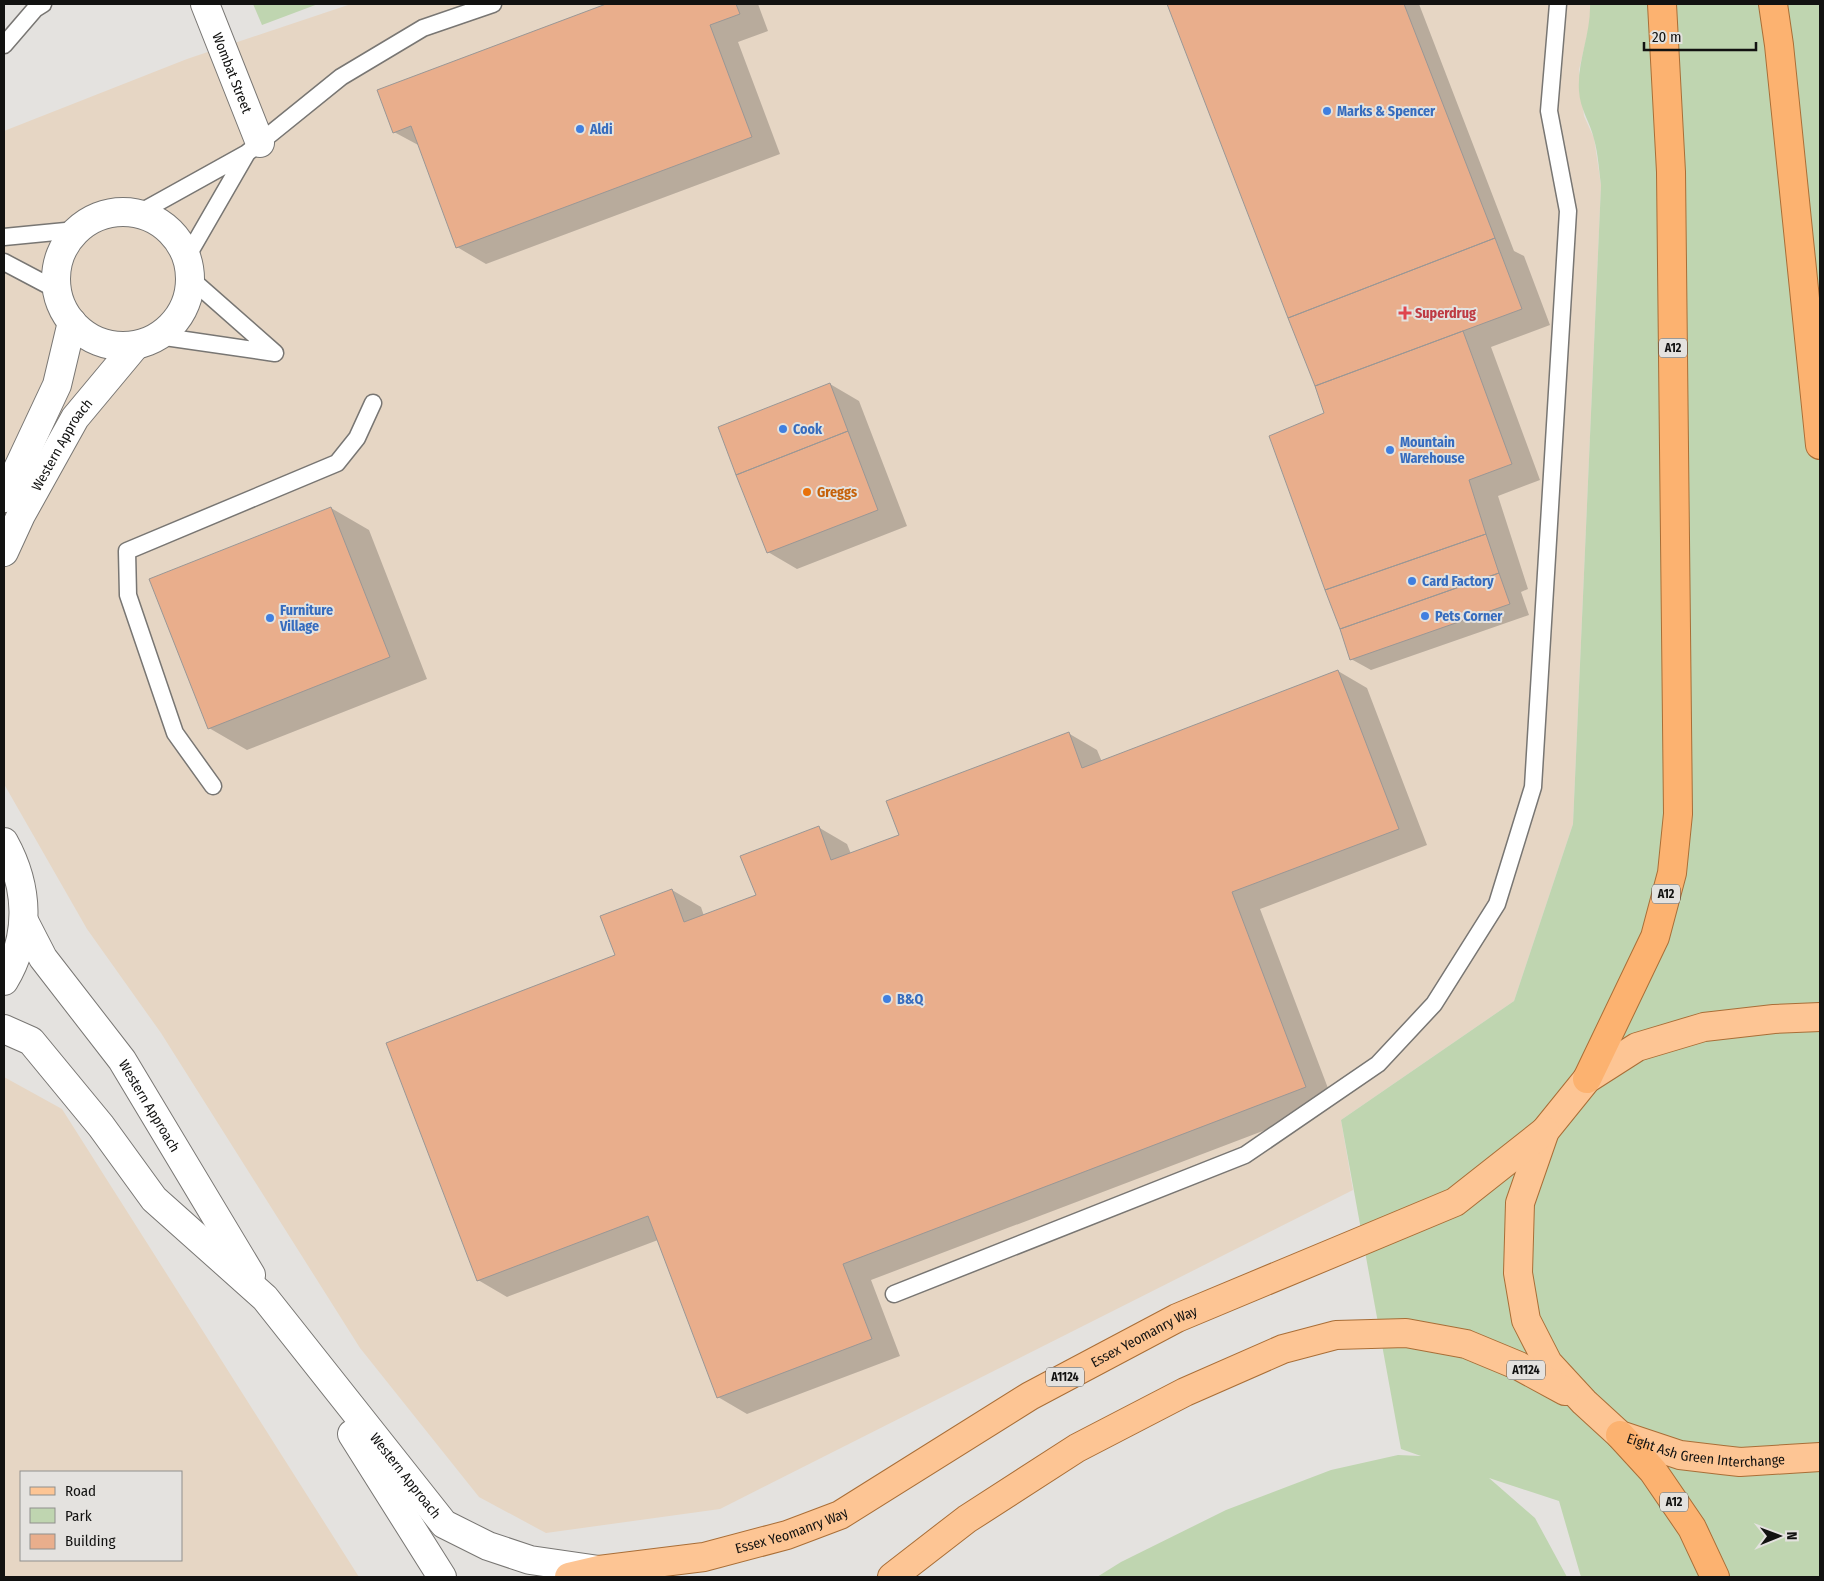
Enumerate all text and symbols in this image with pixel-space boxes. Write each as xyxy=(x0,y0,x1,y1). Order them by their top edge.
scale bar xyxy=(1644,20,1756,52)
text: 20 m xyxy=(1652,28,1682,46)
street label: Wombat Street xyxy=(209,30,256,116)
place label: Marks & Spencer xyxy=(1337,103,1436,120)
marker: Marks & Spencer xyxy=(1321,105,1333,117)
place label: Aldi xyxy=(589,121,613,138)
marker: Aldi xyxy=(574,123,586,135)
place label: Superdrug xyxy=(1415,305,1476,322)
marker: Superdrug xyxy=(1399,307,1411,319)
road number: A12 xyxy=(1659,338,1687,358)
street label: Western Approach xyxy=(28,395,96,494)
place label: Cook xyxy=(793,421,823,438)
marker: Cook xyxy=(777,423,789,435)
place label: Mountain Warehouse xyxy=(1400,434,1464,467)
marker: Mountain Warehouse xyxy=(1384,444,1396,456)
place label: Greggs xyxy=(817,484,857,501)
marker: Greggs xyxy=(801,486,813,498)
place label: Card Factory xyxy=(1422,573,1494,590)
marker: Card Factory xyxy=(1406,575,1418,587)
place label: Furniture Village xyxy=(279,602,333,635)
place label: Pets Corner xyxy=(1435,608,1503,625)
marker: Pets Corner xyxy=(1419,610,1431,622)
marker: Furniture Village xyxy=(264,612,276,624)
road number: A12 xyxy=(1652,884,1680,904)
place label: B&Q xyxy=(897,991,924,1008)
marker: B&Q xyxy=(881,993,893,1005)
street label: Western Approach xyxy=(115,1057,184,1155)
street label: Essex Yeomanry Way xyxy=(1088,1302,1200,1371)
road number: A1124 xyxy=(1507,1360,1545,1380)
road number: A1124 xyxy=(1046,1368,1084,1386)
street label: Western Approach xyxy=(366,1429,445,1522)
street label: Eight Ash Green Interchange xyxy=(1625,1429,1786,1471)
legend xyxy=(20,1471,182,1561)
text: Road xyxy=(65,1482,96,1500)
road number: A12 xyxy=(1660,1492,1688,1511)
street label: Essex Yeomanry Way xyxy=(733,1503,852,1557)
text: Park xyxy=(65,1507,92,1525)
north arrow xyxy=(1754,1511,1804,1561)
text: N xyxy=(1783,1531,1800,1540)
text: Building xyxy=(65,1532,116,1550)

